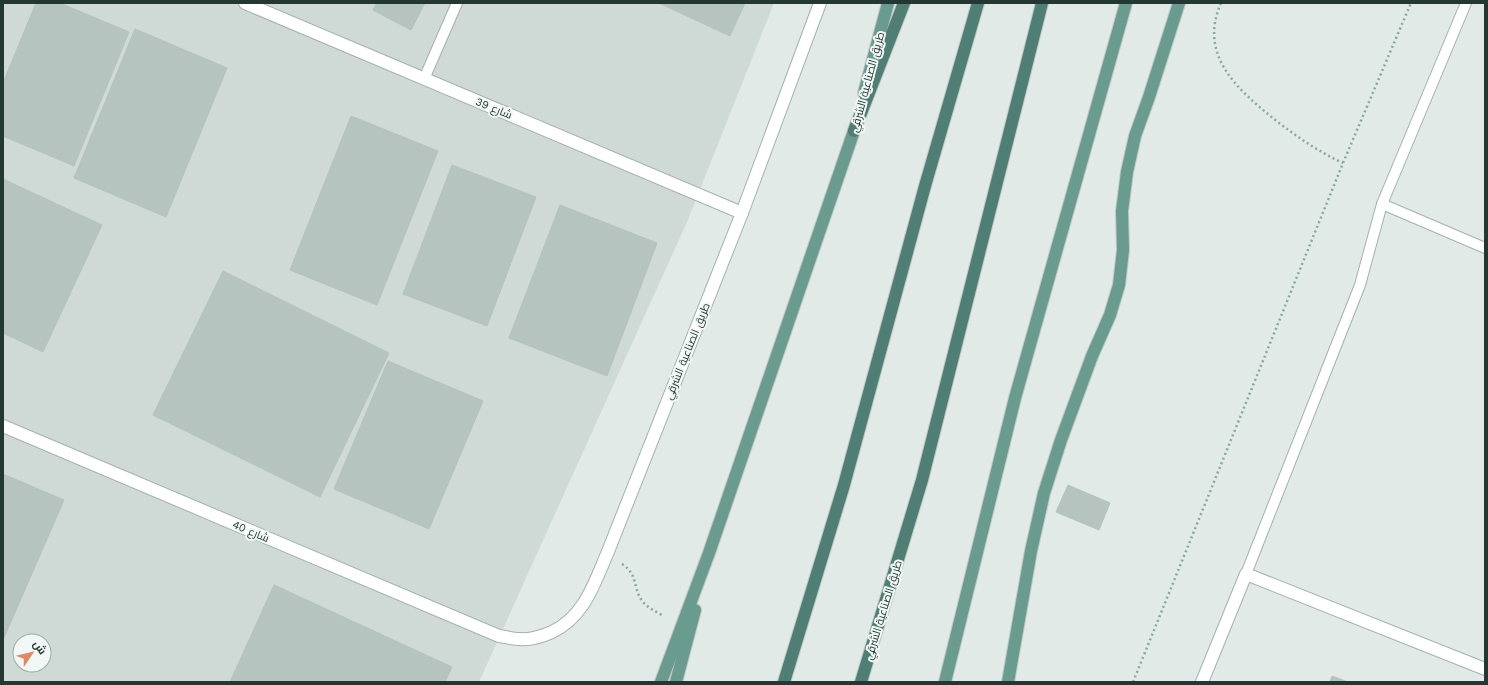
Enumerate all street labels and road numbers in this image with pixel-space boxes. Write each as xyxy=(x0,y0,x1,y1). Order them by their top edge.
street label: طريق الصناعية الشرقي xyxy=(848,31,889,134)
street label: شارع 39 xyxy=(473,95,514,123)
street label: طريق الصناعية الشرقي xyxy=(662,301,715,402)
street label: شارع 40 xyxy=(230,518,271,546)
street label: طريق الصناعية الشرقي xyxy=(862,559,907,662)

